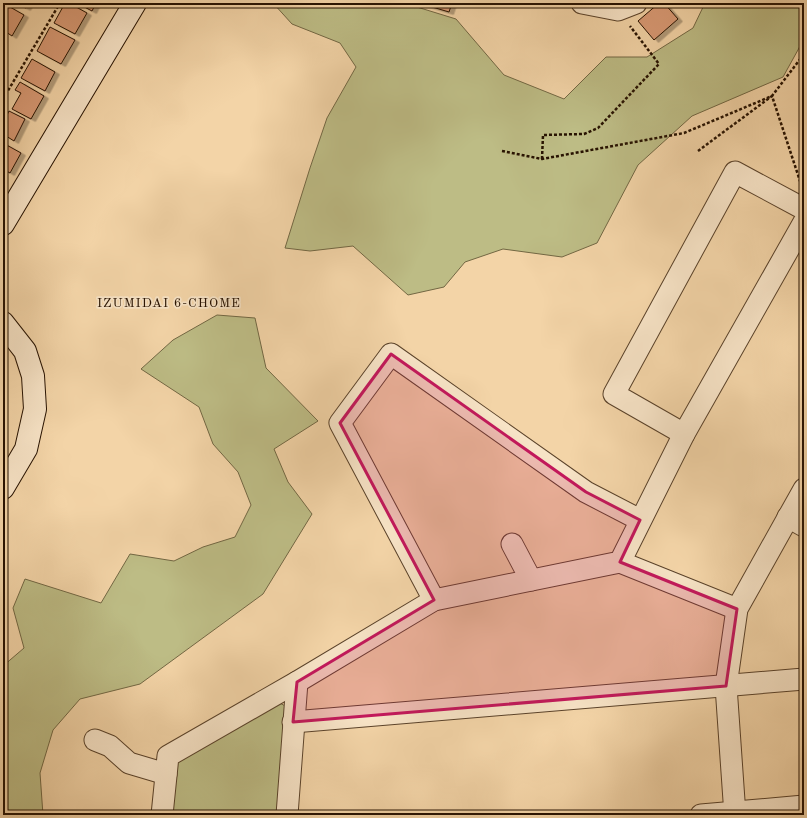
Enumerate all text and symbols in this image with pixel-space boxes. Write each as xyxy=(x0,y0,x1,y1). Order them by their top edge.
district label: IZUMIDAI 6-CHOME xyxy=(97,297,241,310)

